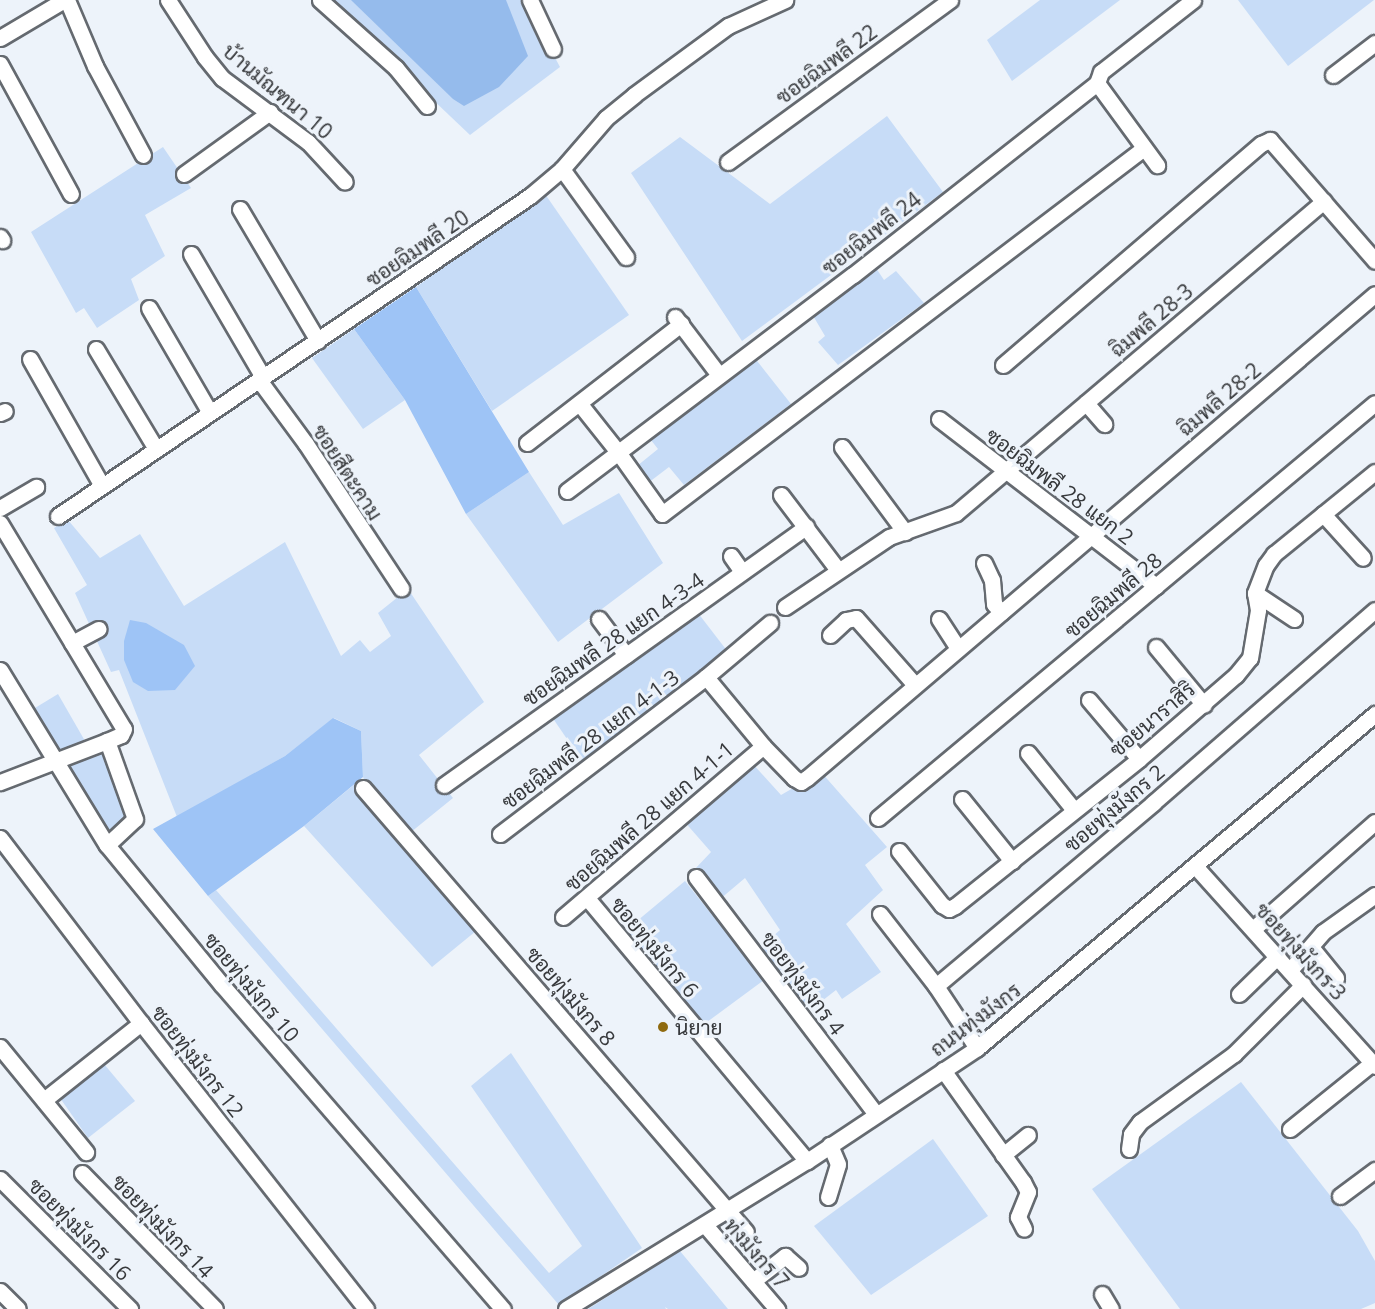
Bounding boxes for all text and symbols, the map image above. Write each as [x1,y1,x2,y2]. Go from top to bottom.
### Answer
street label: ซอยฉิมพลี 22 [770,19,882,109]
street label: บ้านมัณฑนา 10 [218,38,338,144]
street label: ซอยฉิมพลี 24 [816,186,926,280]
street label: ซอยฉิมพลี 20 [361,204,473,292]
street label: ฉิมพลี 28-3 [1104,278,1198,362]
street label: ฉิมพลี 28-2 [1172,357,1266,441]
street label: ซอยสีตะคาม [308,419,388,525]
street label: ซอยฉิมพลี 28 แยก 2 [981,422,1139,550]
street label: ซอยฉิมพลี 28 [1059,547,1167,643]
street label: ซอยฉิมพลี 28 แยก 4-3-4 [517,567,709,711]
street label: ซอยฉิมพลี 28 แยก 4-1-3 [496,664,684,814]
street label: ซอยนาราสิริ [1104,676,1200,762]
street label: ซอยฉิมพลี 28 แยก 4-1-1 [559,736,739,896]
street label: ซอยทุ่งมังกร 2 [1059,759,1169,857]
street label: ซอยทุ่งมังกร 6 [606,892,704,1002]
street label: ซอยทุ่งมังกร 3 [1251,897,1351,1005]
street label: ซอยทุ่งมังกร 4 [756,926,850,1040]
street label: ซอยทุ่งมังกร 10 [199,927,305,1047]
street label: ซอยทุ่งมังกร 8 [521,941,621,1051]
street label: ถนนทุ่งมังกร [925,977,1025,1061]
street label: ซอยทุ่งมังกร 12 [147,1000,249,1122]
place label: นิยาย [675,1014,723,1040]
marker: นิยาย [656,1020,670,1034]
street label: ซอยทุ่งมังกร 14 [107,1169,219,1283]
street label: ซอยทุ่งมังกร 16 [23,1172,137,1286]
street label: ทุ่งมังกร 7 [719,1212,795,1294]

